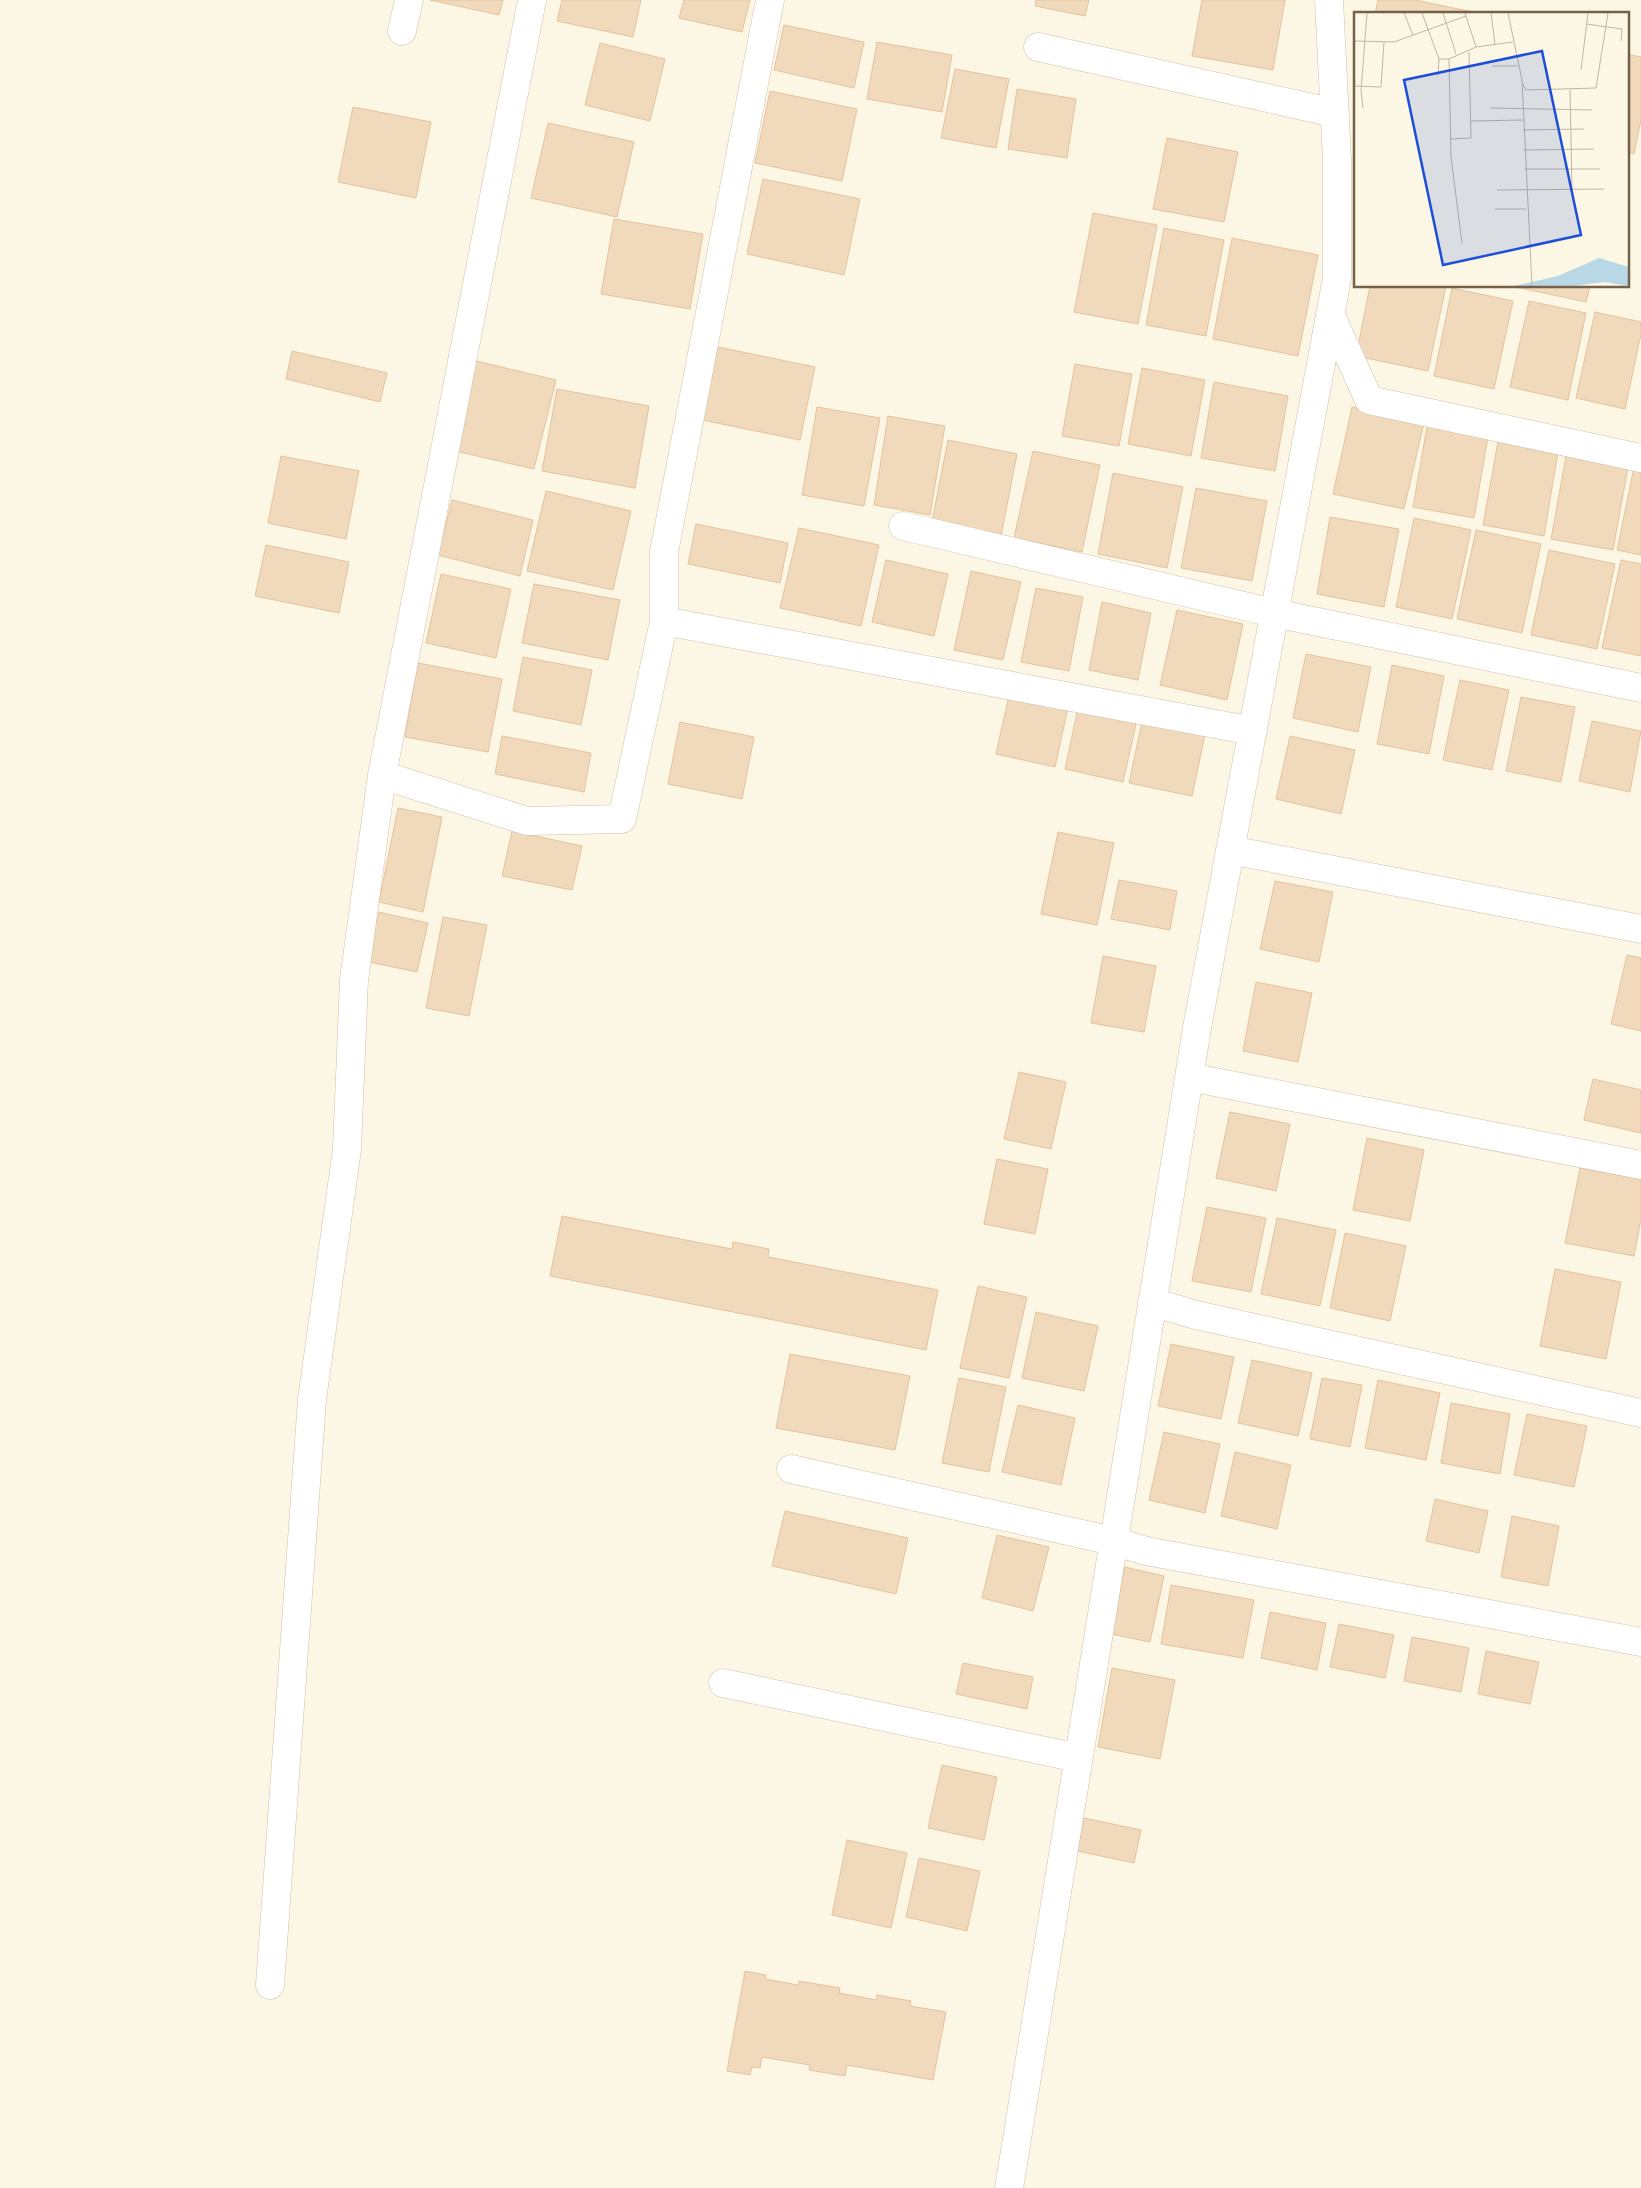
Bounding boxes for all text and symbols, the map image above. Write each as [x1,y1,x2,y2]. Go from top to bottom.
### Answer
inset map [1354,12,1628,288]

